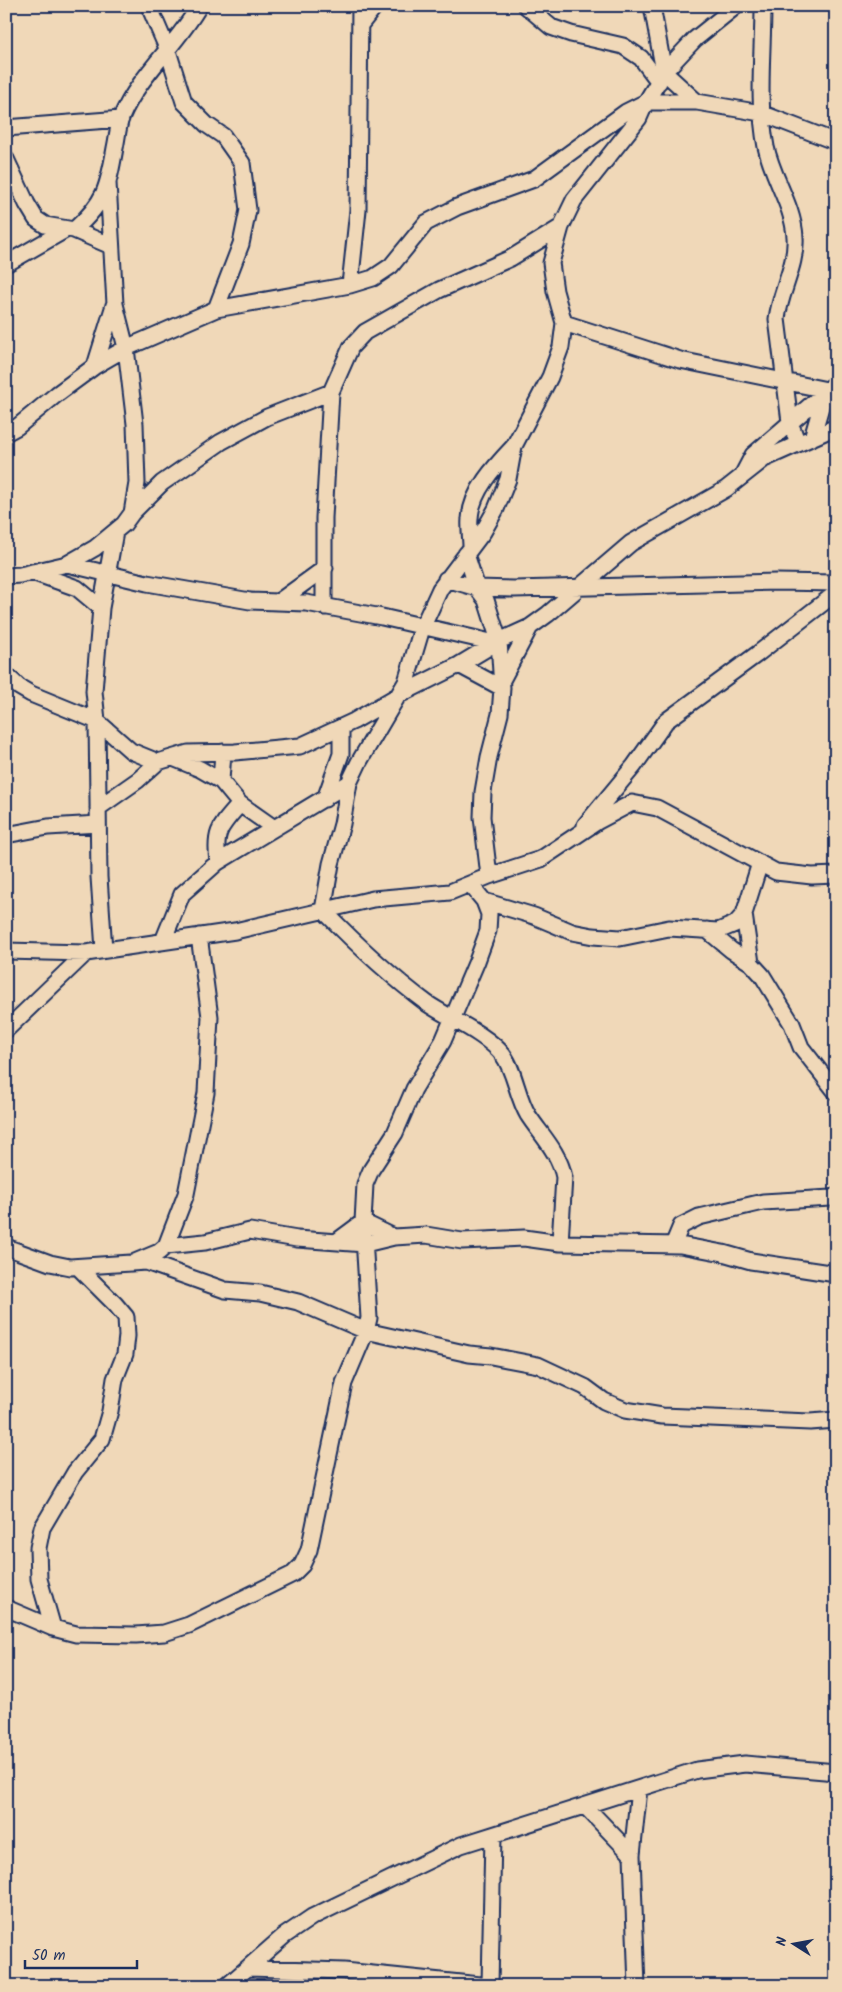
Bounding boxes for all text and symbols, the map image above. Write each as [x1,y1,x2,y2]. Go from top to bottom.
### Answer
north arrow [770,1920,820,1970]
text: N [771,1935,794,1948]
scale bar [25,1937,138,1969]
text: 50 m [32,1944,66,1968]

